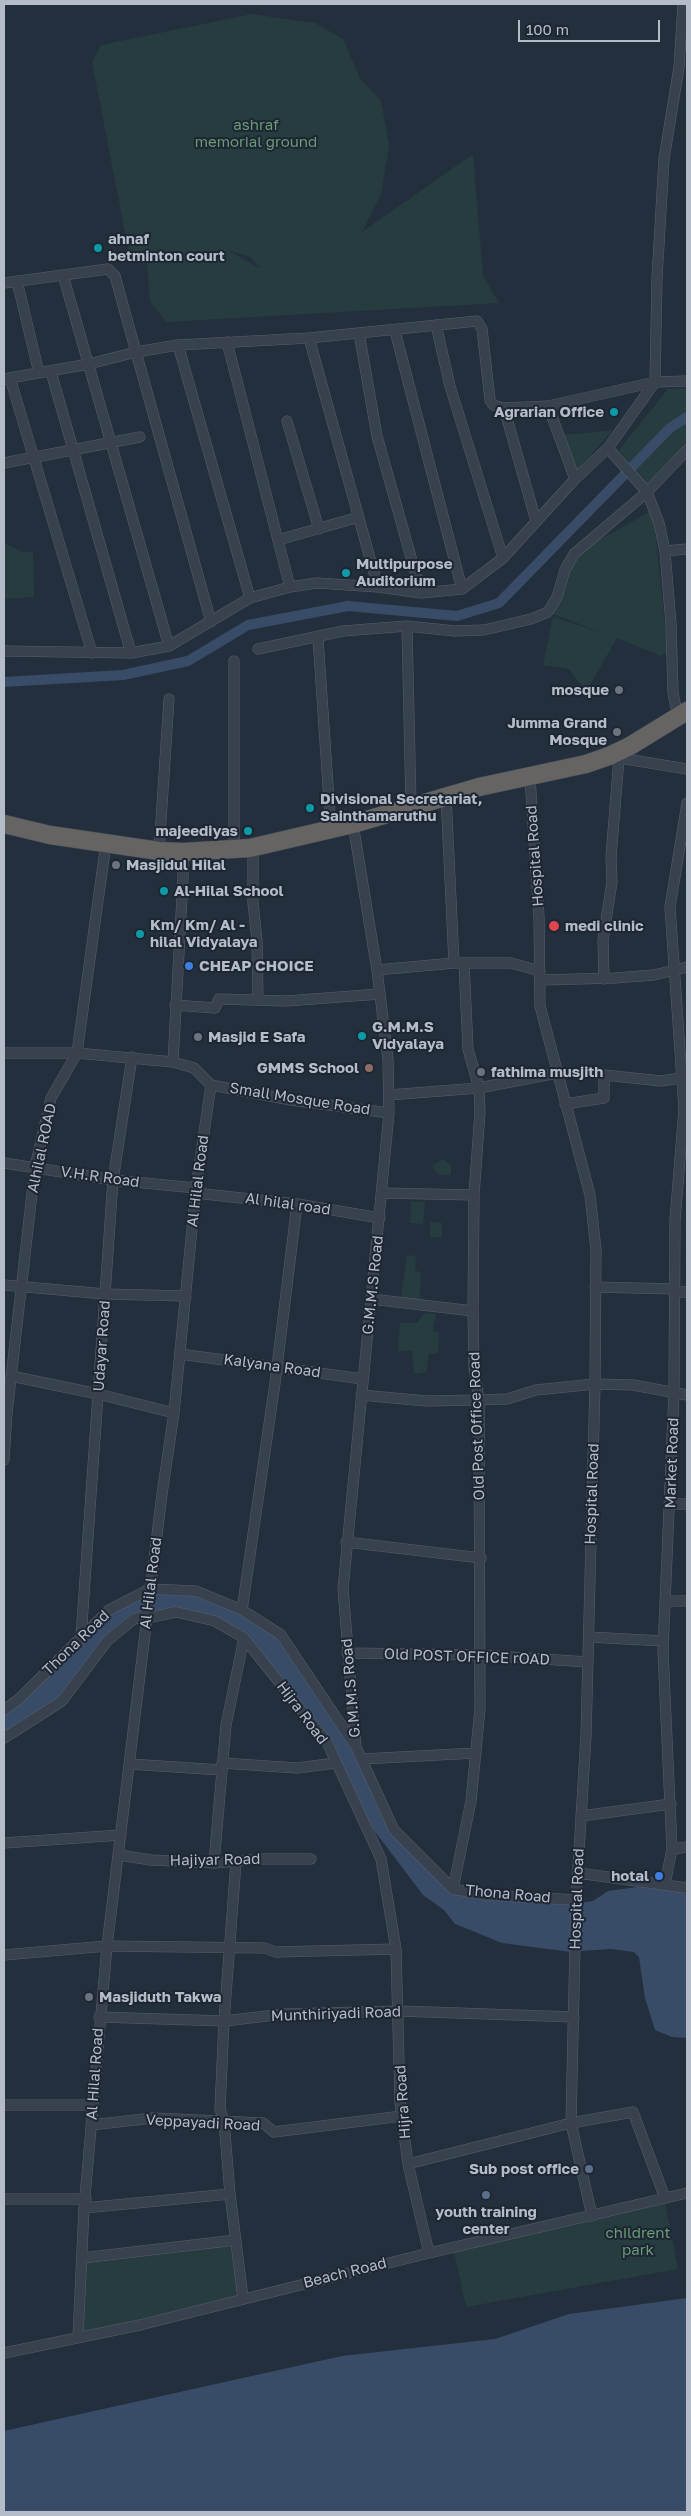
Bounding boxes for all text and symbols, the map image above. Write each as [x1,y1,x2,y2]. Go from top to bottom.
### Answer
scale bar [521,10,664,42]
text: 100 m [526,20,569,38]
park label: ashraf memorial ground [195,116,317,151]
place label: ahnaf betminton court [108,230,225,265]
marker: ahnaf betminton court [92,242,104,254]
place label: Agrarian Office [494,403,604,421]
marker: Agrarian Office [608,406,620,418]
place label: Multipurpose Auditorium [356,555,453,590]
marker: Multipurpose Auditorium [340,567,352,579]
place label: mosque [551,681,609,699]
marker: mosque [613,684,625,696]
place label: Jumma Grand Mosque [507,714,607,749]
marker: Jumma Grand Mosque [611,726,623,738]
place label: Divisional Secretariat, Sainthamaruthu [320,790,482,825]
marker: Divisional Secretariat, Sainthamaruthu [304,802,316,814]
street label: Hospital Road [522,805,548,907]
place label: majeediyas [155,822,238,840]
marker: majeediyas [242,825,254,837]
place label: Masjidul Hilal [126,856,226,874]
marker: Masjidul Hilal [110,859,122,871]
place label: Al-Hilal School [174,882,283,900]
marker: Al-Hilal School [158,885,170,897]
place label: Km/ Km/ Al - hilal Vidyalaya [150,916,258,951]
place label: medi clinic [565,917,644,935]
marker: medi clinic [547,919,561,933]
marker: Km/ Km/ Al - hilal Vidyalaya [134,928,146,940]
place label: CHEAP CHOICE [199,957,314,975]
marker: CHEAP CHOICE [183,960,195,972]
place label: G.M.M.S Vidyalaya [372,1018,444,1053]
place label: Masjid E Safa [208,1028,305,1046]
marker: G.M.M.S Vidyalaya [356,1030,368,1042]
marker: Masjid E Safa [192,1031,204,1043]
place label: GMMS School [257,1059,359,1077]
marker: GMMS School [363,1062,375,1074]
place label: fathima musjith [491,1063,603,1081]
marker: fathima musjith [475,1066,487,1078]
street label: Small Mosque Road [228,1079,372,1119]
street label: Alhilal ROAD [24,1102,60,1194]
street label: Al Hilal Road [183,1134,213,1228]
street label: V.H.R Road [59,1163,141,1191]
street label: Al hilal road [244,1189,332,1219]
street label: G.M.M.S Road [359,1235,387,1335]
street label: Udayar Road [90,1300,114,1392]
street label: Kalyana Road [222,1350,322,1382]
street label: Old Post Office Road [465,1351,489,1501]
street label: Market Road [661,1417,683,1509]
street label: Hospital Road [581,1443,603,1545]
street label: Al Hilal Road [136,1536,166,1630]
street label: Thona Road [39,1607,113,1679]
street label: G.M.M.S Road [338,1638,364,1738]
street label: Old POST OFFICE rOAD [384,1645,550,1669]
street label: Hijra Road [273,1678,331,1748]
street label: Hospital Road [566,1848,588,1950]
street label: Hajiyar Road [170,1850,260,1870]
place label: hotal [611,1867,649,1885]
marker: hotal [653,1870,665,1882]
street label: Thona Road [465,1881,551,1907]
place label: Masjiduth Takwa [99,1988,222,2006]
marker: Masjiduth Takwa [83,1991,95,2003]
street label: Munthiriyadi Road [271,2003,401,2025]
street label: Al Hilal Road [83,2027,107,2121]
street label: Hijra Road [391,2064,415,2140]
street label: Veppayadi Road [145,2111,261,2135]
place label: Sub post office [469,2160,579,2178]
marker: Sub post office [583,2163,595,2175]
marker: youth training center [480,2189,492,2201]
place label: youth training center [435,2203,537,2238]
park label: childrent park [606,2224,670,2259]
street label: Beach Road [302,2254,388,2292]

